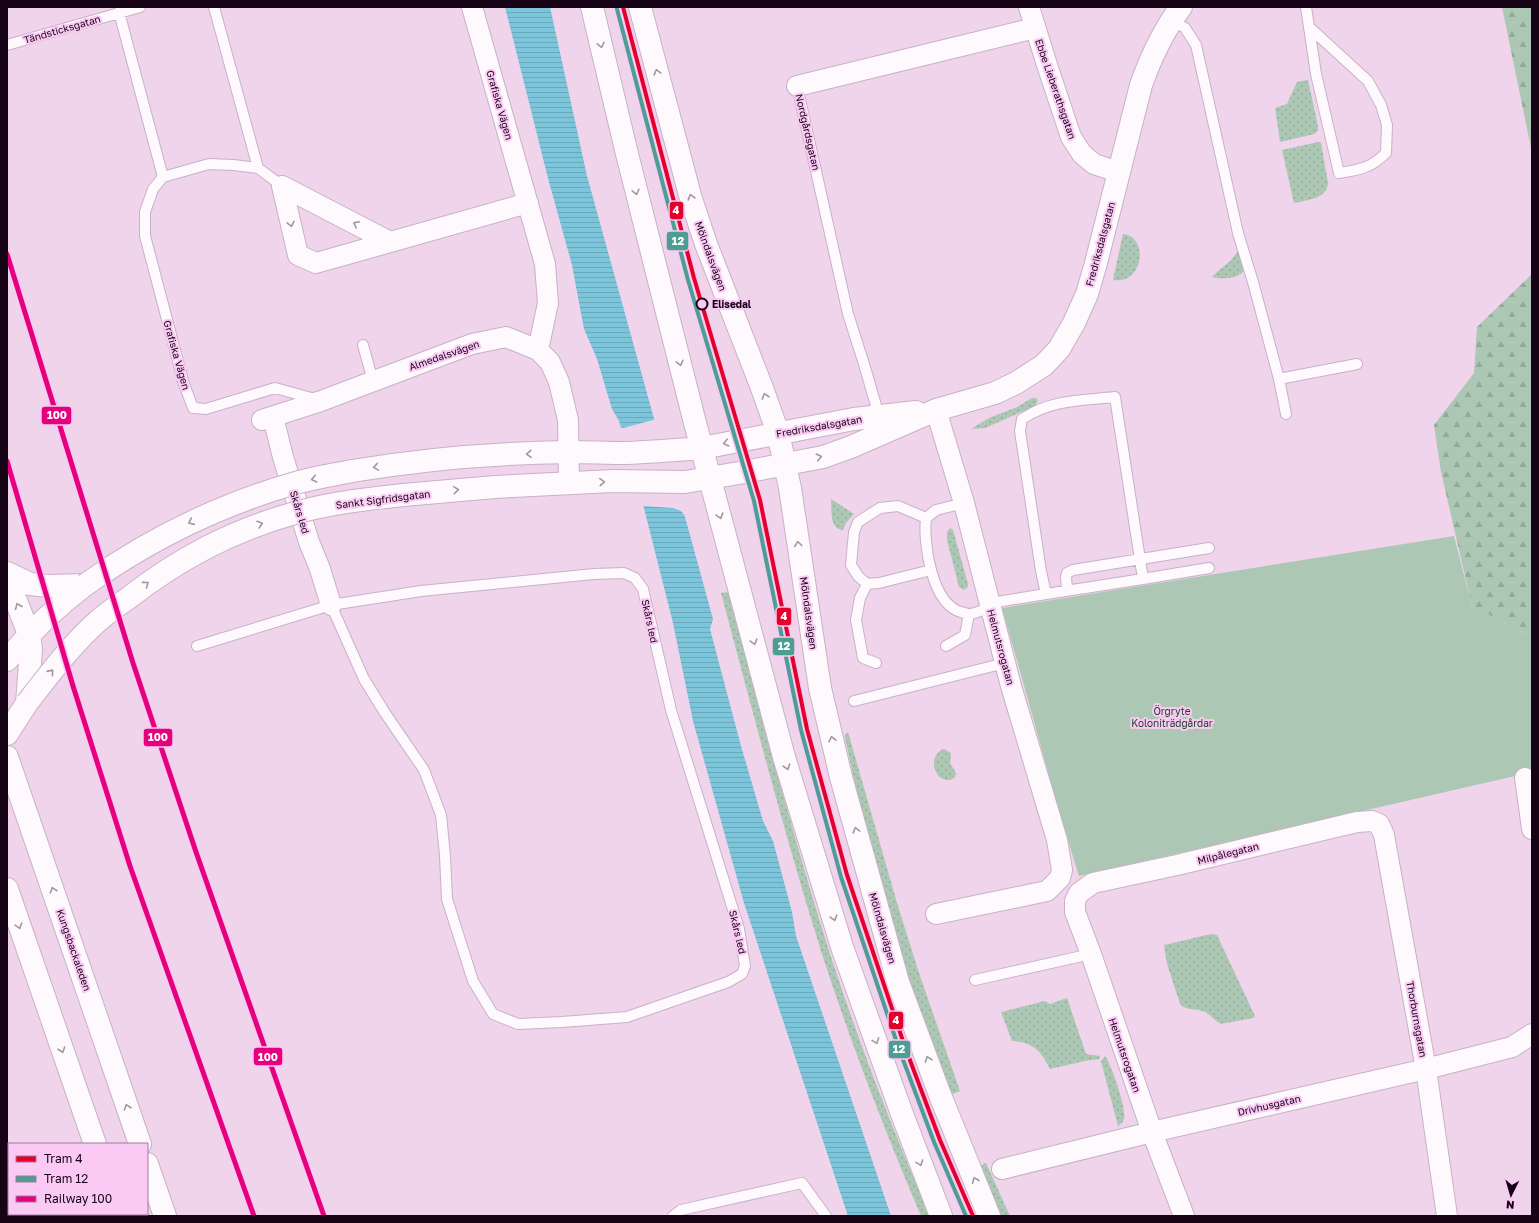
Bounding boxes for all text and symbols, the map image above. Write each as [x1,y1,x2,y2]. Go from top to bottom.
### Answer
street label: Tändsticksgatan [22,12,102,46]
street label: Ebbe Lieberathsgatan [1033,37,1079,141]
one-way arrow [596,41,605,48]
one-way arrow [653,68,662,75]
street label: Grafiska Vägen [484,69,516,141]
street label: Nordgårdsgatan [793,93,823,171]
one-way arrow [632,188,640,195]
one-way arrow [687,194,696,201]
street label: Fredriksdalsgatan [1083,200,1117,288]
line badge: 4 [669,201,684,220]
text: 4 [673,203,680,216]
street label: Mölndalsvägen [693,219,729,293]
one-way arrow [286,220,295,227]
one-way arrow [353,221,360,229]
line badge: 12 [666,231,689,251]
text: 12 [672,234,684,247]
marker: Elisedal [695,297,709,311]
place label: Elisedal [712,298,752,310]
street label: Grafiska Vägen [161,319,193,391]
street label: Almedalsvägen [407,337,481,373]
one-way arrow [675,359,684,366]
one-way arrow [761,393,770,400]
line badge: 100 [41,406,72,425]
text: 100 [47,408,67,421]
street label: Fredriksdalsgatan [775,413,863,439]
one-way arrow [723,438,729,446]
one-way arrow [526,450,532,458]
one-way arrow [815,454,822,462]
one-way arrow [373,462,379,471]
one-way arrow [311,474,317,482]
one-way arrow [599,477,605,486]
one-way arrow [452,486,459,495]
street label: Sankt Sigfridsgatan [335,487,431,511]
street label: Skårs led [288,489,312,535]
one-way arrow [715,512,724,519]
one-way arrow [188,517,195,525]
one-way arrow [257,520,264,529]
one-way arrow [794,541,803,547]
street label: Mölndalsvägen [798,576,820,650]
one-way arrow [141,582,148,589]
street label: Skårs led [640,598,660,644]
one-way arrow [15,602,23,610]
line badge: 4 [776,607,792,626]
street label: Helmutsrogatan [985,608,1017,686]
text: 4 [781,609,788,622]
line badge: 12 [772,637,795,656]
one-way arrow [749,638,757,645]
text: 12 [778,639,790,652]
one-way arrow [46,670,53,677]
park label: Örgryte Koloniträdgårdar [1131,704,1213,729]
line badge: 100 [143,728,173,747]
text: 100 [148,730,168,743]
one-way arrow [828,736,836,742]
one-way arrow [782,764,791,771]
one-way arrow [852,827,861,834]
street label: Milpålegatan [1196,840,1260,866]
one-way arrow [49,886,57,893]
street label: Mölndalsvägen [867,891,899,965]
street label: Kungsbackaleden [54,907,94,993]
street label: Skårs led [727,909,749,955]
one-way arrow [829,914,837,921]
one-way arrow [14,922,23,929]
street label: Thorburnsgatan [1404,980,1430,1058]
line badge: 4 [888,1011,904,1030]
text: 4 [893,1013,900,1026]
street label: Helmutsrogatan [1107,1016,1143,1094]
one-way arrow [871,1037,880,1044]
line badge: 12 [888,1040,911,1059]
text: 12 [893,1042,905,1055]
one-way arrow [58,1046,66,1053]
line badge: 100 [253,1047,283,1066]
text: 100 [258,1050,278,1063]
one-way arrow [924,1055,932,1062]
street label: Drivhusgatan [1236,1092,1302,1118]
one-way arrow [124,1104,132,1111]
legend [8,1143,148,1215]
text: Tram 4 [44,1151,83,1166]
one-way arrow [916,1160,924,1167]
text: Tram 12 [44,1171,88,1186]
north arrow [1491,1175,1531,1215]
one-way arrow [971,1177,979,1184]
text: Railway 100 [44,1191,112,1206]
text: N [1505,1199,1515,1212]

